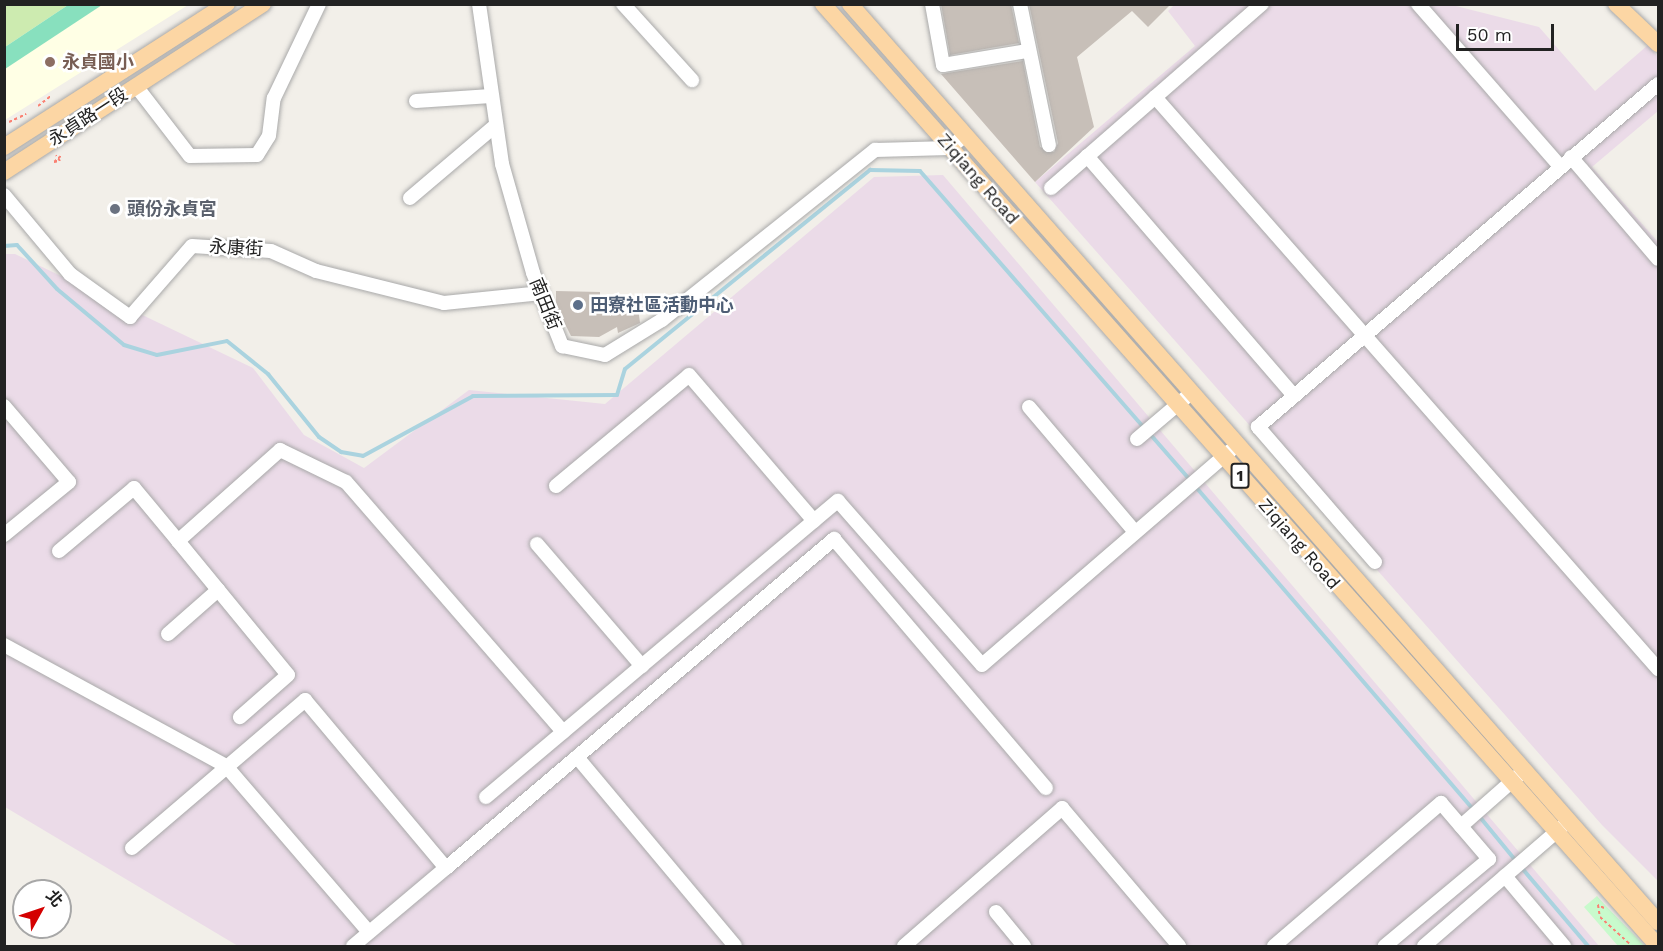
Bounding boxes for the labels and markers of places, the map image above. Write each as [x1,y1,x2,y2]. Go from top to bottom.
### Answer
place label: 永貞國小 [62,51,134,73]
marker: 永貞國小 [43,55,57,69]
place label: 頭份永貞宮 [127,198,217,220]
marker: 頭份永貞宮 [108,202,122,216]
place label: 田寮社區活動中心 [590,294,734,316]
marker: 田寮社區活動中心 [571,298,585,312]

